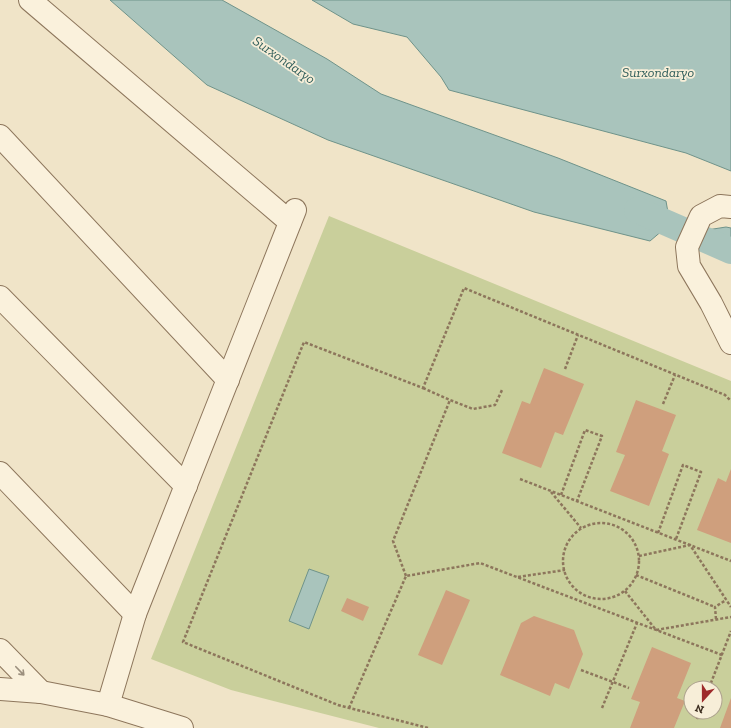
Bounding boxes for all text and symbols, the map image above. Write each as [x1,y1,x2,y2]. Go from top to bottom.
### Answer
water label: Surxondaryo [250,32,319,88]
water label: Surxondaryo [622,64,694,81]
one-way arrow [15,666,25,676]
north arrow [683,680,723,720]
text: N [693,701,706,716]

